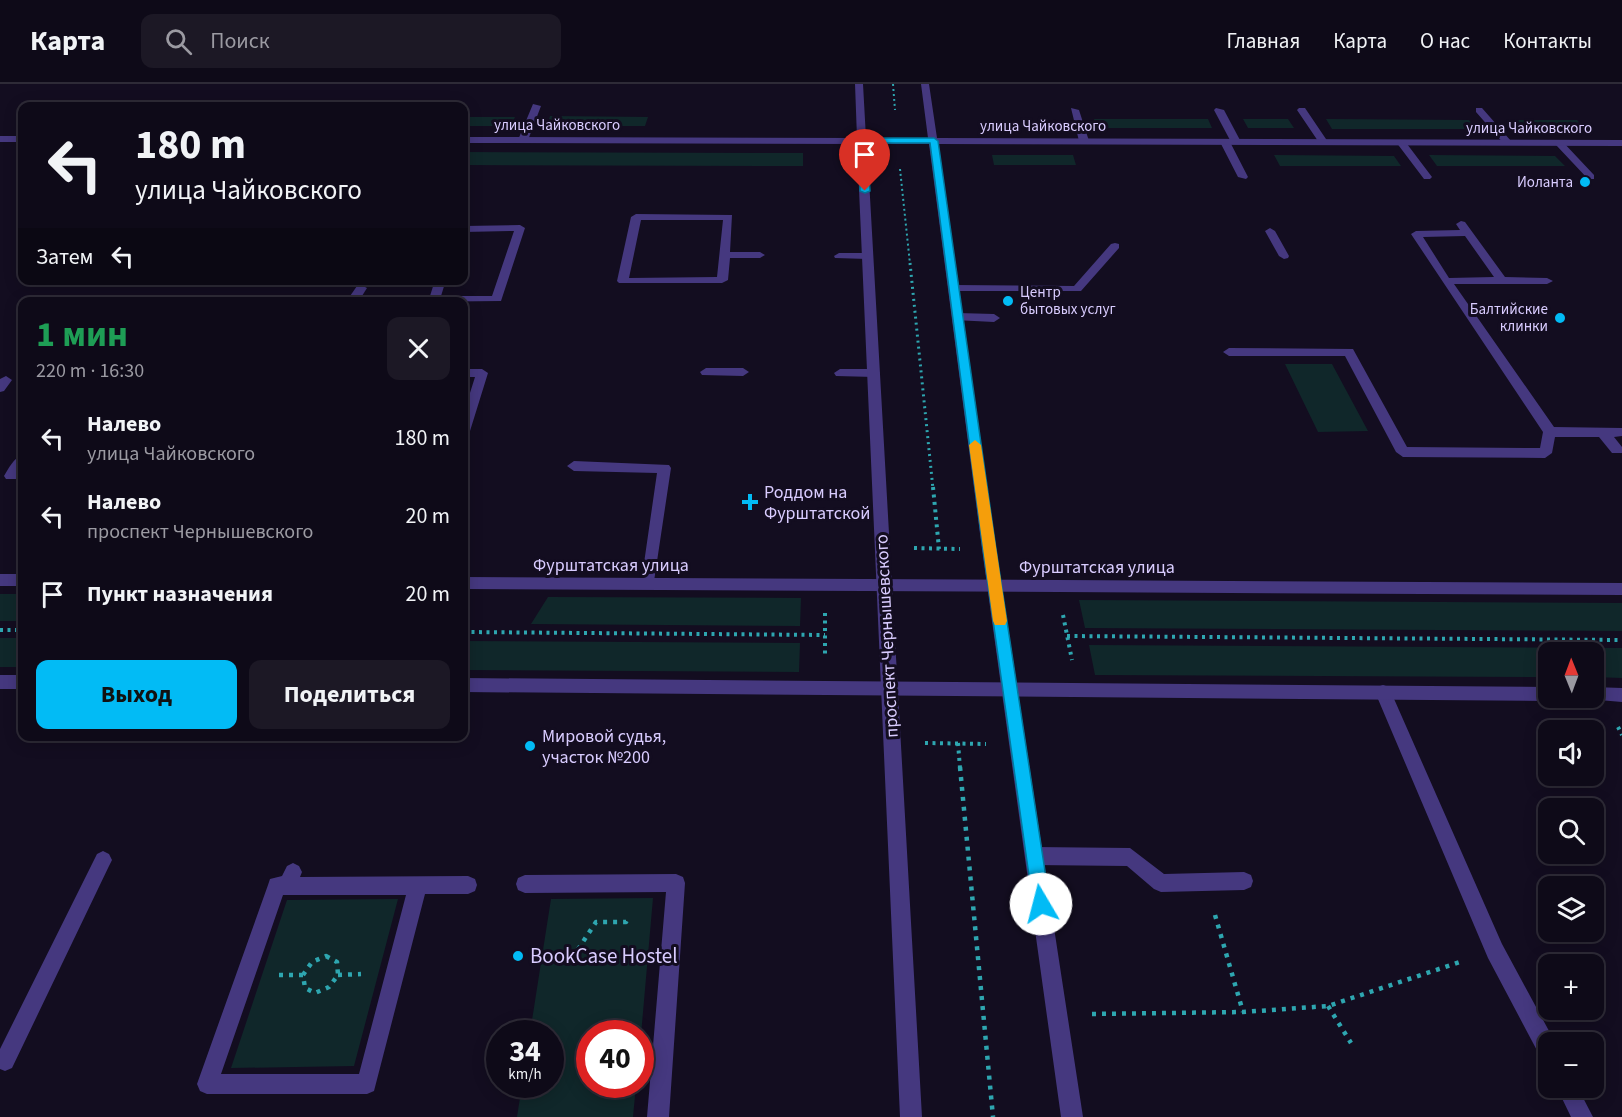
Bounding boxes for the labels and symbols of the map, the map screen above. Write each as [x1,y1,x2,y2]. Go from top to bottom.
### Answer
street label: улица Чайковского [494,115,620,136]
street label: улица Чайковского [980,116,1106,137]
street label: улица Чайковского [1466,118,1592,139]
pin [839,129,890,191]
place label: Иоланта [1517,172,1573,193]
marker: Иоланта [1578,175,1592,189]
place label: Центр бытовых услуг [1020,282,1116,320]
marker: Центр бытовых услуг [1001,294,1015,308]
place label: Балтийские клинки [1470,299,1548,337]
marker: Балтийские клинки [1553,311,1567,325]
place label: Роддом на Фурштатской [764,480,871,526]
marker: Роддом на Фурштатской [741,493,759,511]
street label: проспект Чернышевского [869,534,905,738]
street label: Фурштатская улица [533,553,689,578]
street label: Фурштатская улица [1019,555,1175,580]
north arrow [1538,642,1604,708]
place label: Мировой судья, участок №200 [542,724,666,770]
marker: Мировой судья, участок №200 [523,739,537,753]
position arrow [1009,872,1073,936]
place label: BookCase Hostel [530,941,678,971]
marker: BookCase Hostel [511,949,525,963]
speed limit sign: 40 [576,1020,654,1098]

